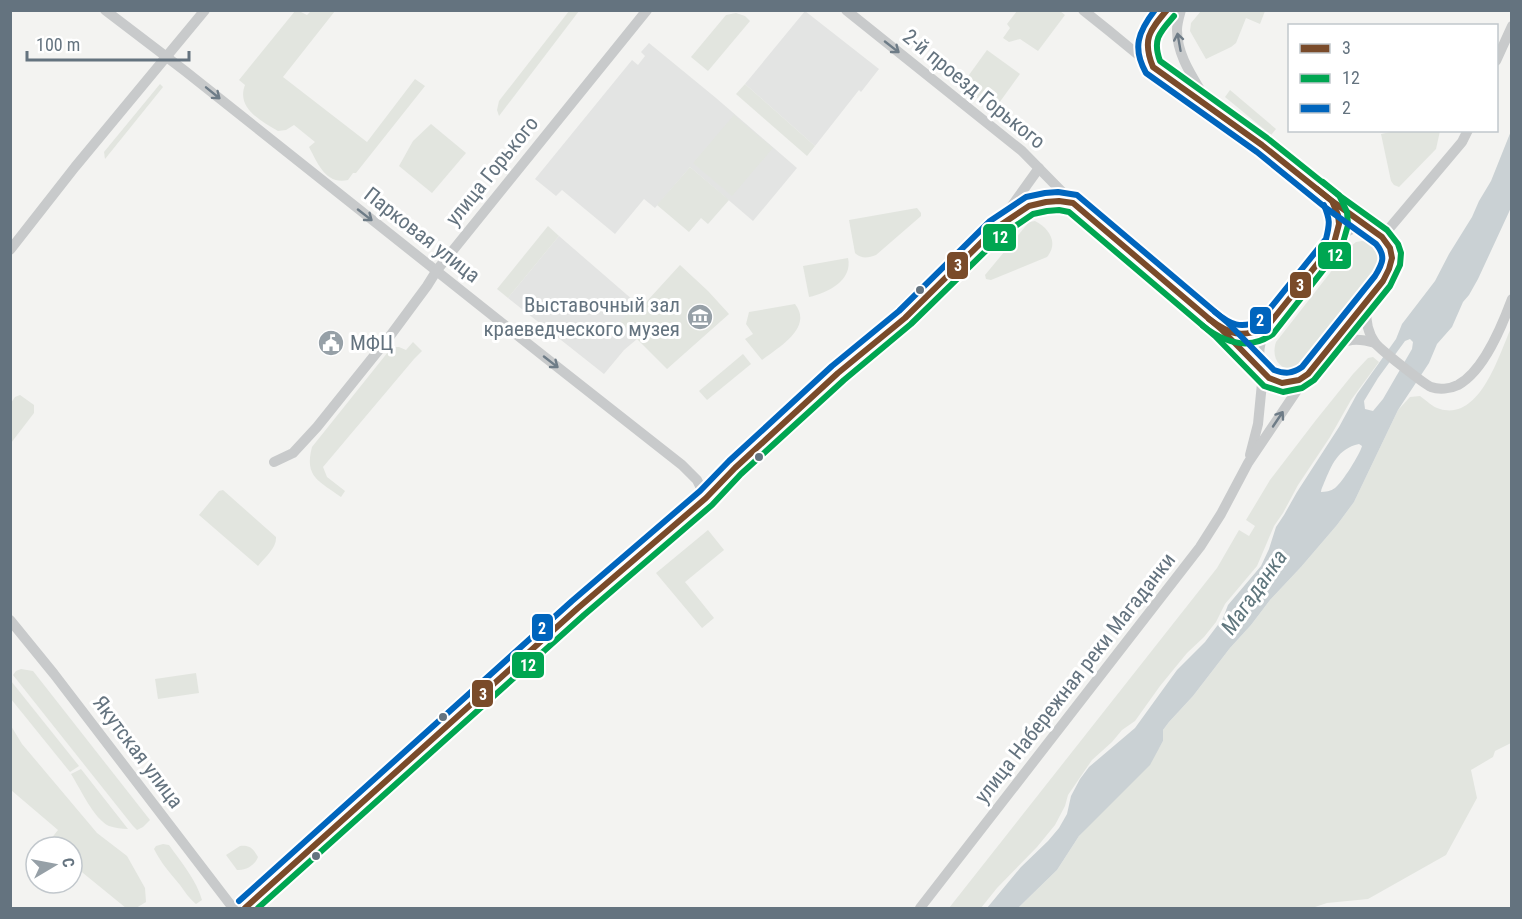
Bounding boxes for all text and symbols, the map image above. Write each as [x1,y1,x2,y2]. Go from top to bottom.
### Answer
scale bar [27,24,189,62]
street label: 2-й проезд Горького [898,24,1050,154]
legend [1288,24,1498,132]
one-way arrow [1173,33,1184,52]
text: 100 m [36,34,80,55]
text: 3 [1342,37,1351,58]
one-way arrow [883,40,899,53]
text: 12 [1342,67,1360,88]
one-way arrow [204,87,220,100]
text: 2 [1342,97,1351,118]
street label: улица Горького [441,112,543,230]
street label: Парковая улица [359,182,485,288]
one-way arrow [357,208,373,221]
line badge: 12 [982,223,1017,252]
text: 12 [992,228,1008,247]
line badge: 12 [1317,241,1352,270]
text: 12 [1327,246,1343,265]
line badge: 3 [946,251,969,280]
text: 3 [954,256,962,275]
line badge: 3 [1289,271,1312,299]
text: 3 [1296,276,1304,295]
unlabelled marker [914,284,926,296]
place label: Выставочный зал краеведческого музея [484,293,680,341]
museum icon: Выставочный зал краеведческого музея [685,302,715,332]
line badge: 2 [1249,306,1272,335]
text: 2 [1256,311,1264,330]
public building icon: МФЦ [316,328,346,358]
place label: МФЦ [350,331,394,355]
one-way arrow [543,356,559,369]
one-way arrow [1272,411,1284,427]
unlabelled marker [753,451,765,463]
water label: Магаданка [1216,545,1292,639]
street label: улица Набережная реки Магаданки [970,548,1180,808]
line badge: 2 [531,613,554,642]
text: 2 [538,619,546,638]
line badge: 12 [511,651,545,679]
text: 12 [520,656,536,675]
line badge: 3 [471,679,494,708]
text: 3 [479,685,487,704]
street label: Якутская улица [88,691,188,813]
unlabelled marker [437,711,449,723]
north arrow [24,835,84,895]
unlabelled marker [310,850,322,862]
text: С [58,856,78,869]

